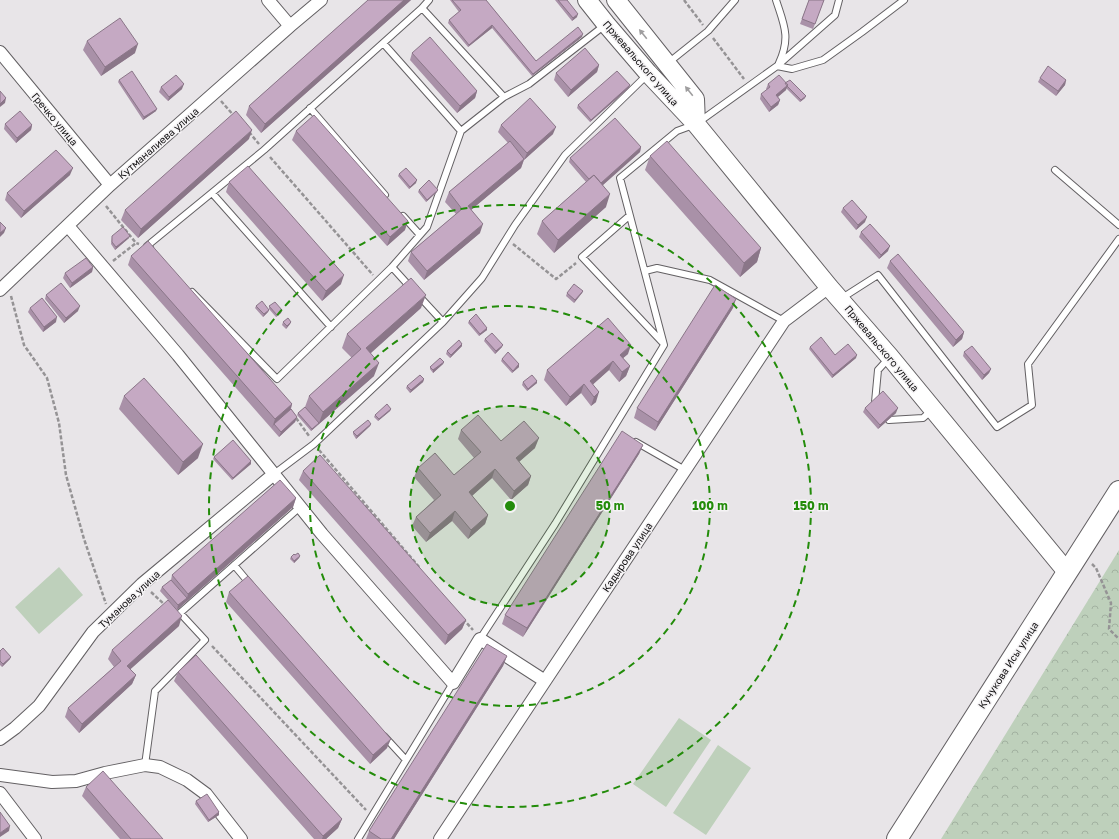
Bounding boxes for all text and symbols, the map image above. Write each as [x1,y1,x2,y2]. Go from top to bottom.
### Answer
street label: Пржевальского улица [601,18,681,108]
one-way arrow [638,28,647,39]
one-way arrow [685,86,693,97]
street label: Гречко улица [29,90,81,148]
street label: Кутманалиева улица [115,105,201,181]
street label: Пржевальского улица [842,302,922,394]
text: 50 m [596,498,624,513]
text: 100 m [692,498,728,513]
text: 150 m [794,498,828,513]
centre of rings [503,499,517,513]
street label: Кадырова улица [599,520,655,594]
street label: Туманова улица [96,568,162,630]
street label: Кучукова Исы улица [975,619,1041,711]

